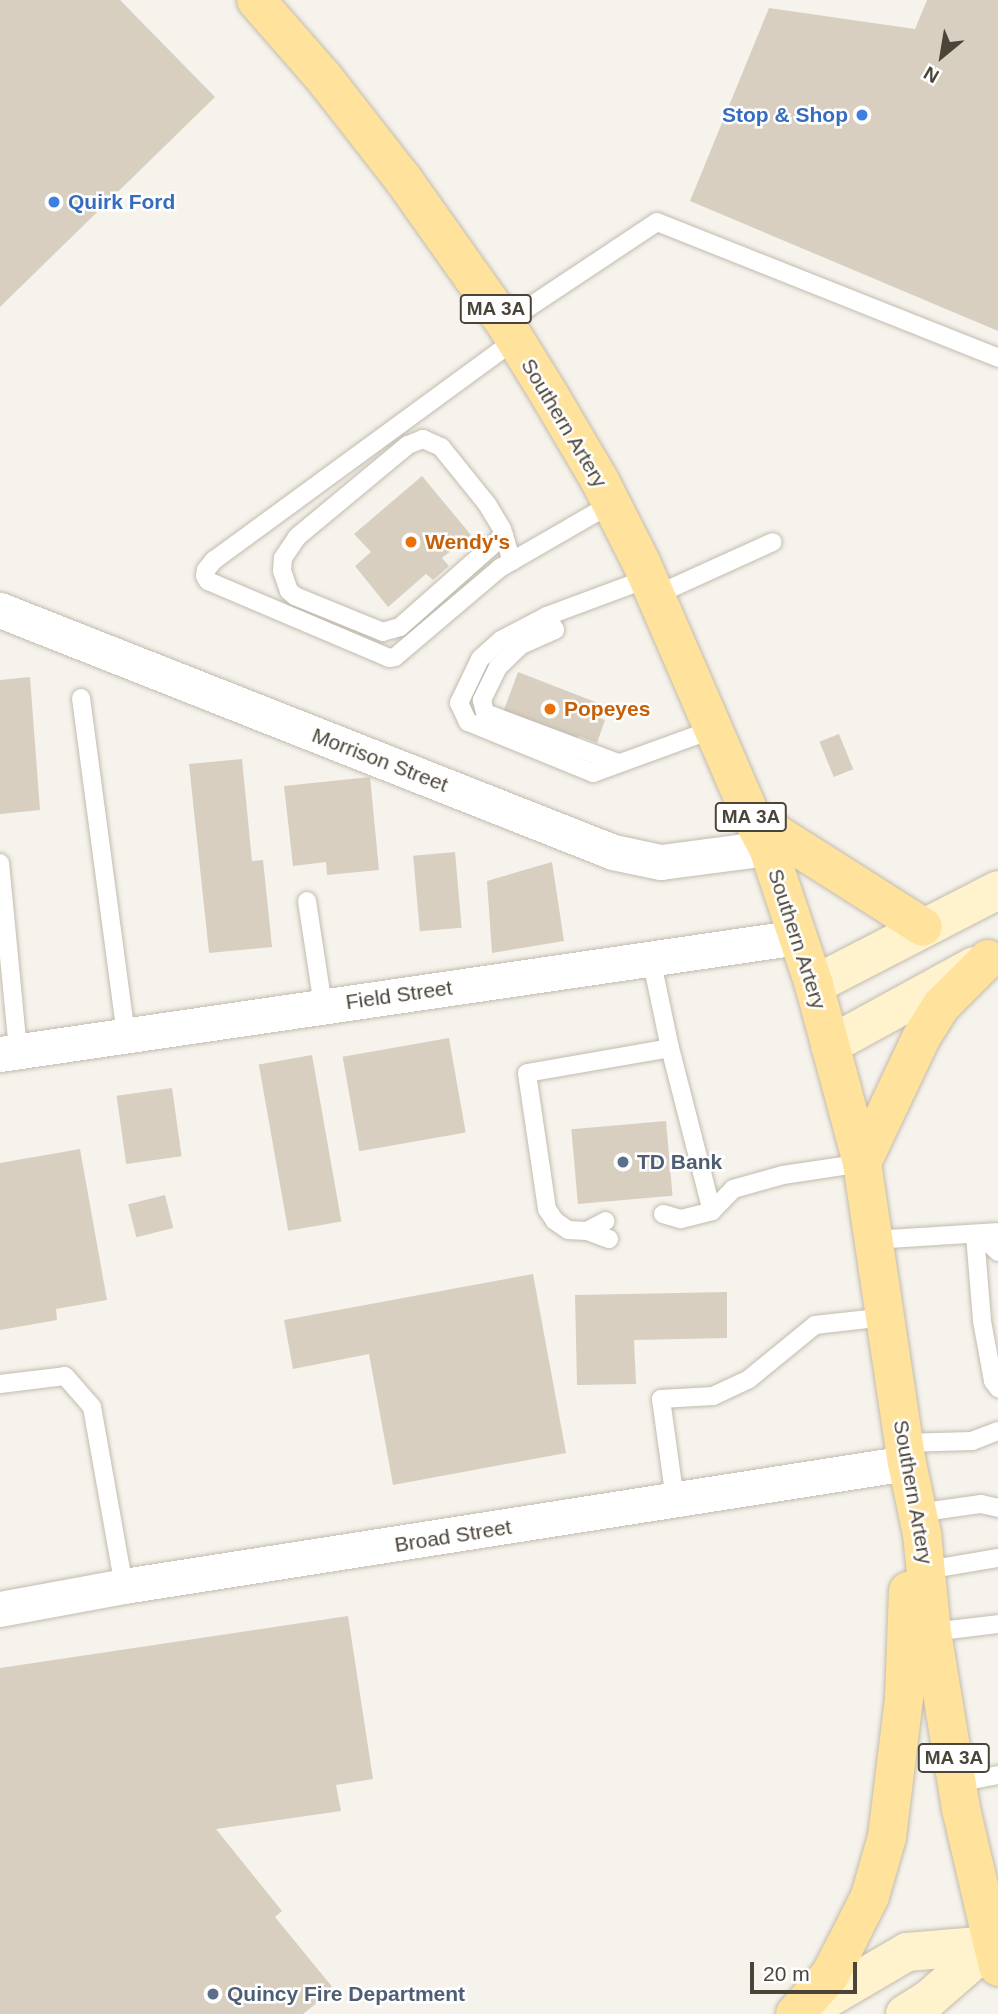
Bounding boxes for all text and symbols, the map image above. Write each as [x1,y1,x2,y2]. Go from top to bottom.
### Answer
north arrow [907,21,977,91]
text: N [920,62,942,87]
place label: Stop & Shop [722,102,848,128]
marker: Stop & Shop [854,107,870,123]
place label: Quirk Ford [68,189,175,215]
marker: Quirk Ford [46,194,62,210]
road number: MA 3A [459,294,533,324]
street label: Southern Artery [515,353,613,493]
place label: Wendy's [425,529,510,555]
marker: Wendy's [403,534,419,550]
place label: Popeyes [564,696,650,722]
marker: Popeyes [542,701,558,717]
street label: Morrison Street [308,723,452,797]
road number: MA 3A [714,802,788,832]
street label: Southern Artery [762,865,832,1013]
street label: Field Street [344,975,454,1015]
place label: TD Bank [637,1149,722,1175]
marker: TD Bank [615,1154,631,1170]
street label: Southern Artery [888,1417,938,1567]
street label: Broad Street [393,1514,513,1558]
road number: MA 3A [917,1742,991,1774]
scale bar [753,1948,860,1992]
text: 20 m [763,1962,810,1985]
place label: Quincy Fire Department [227,1981,465,2007]
marker: Quincy Fire Department [205,1986,221,2002]

